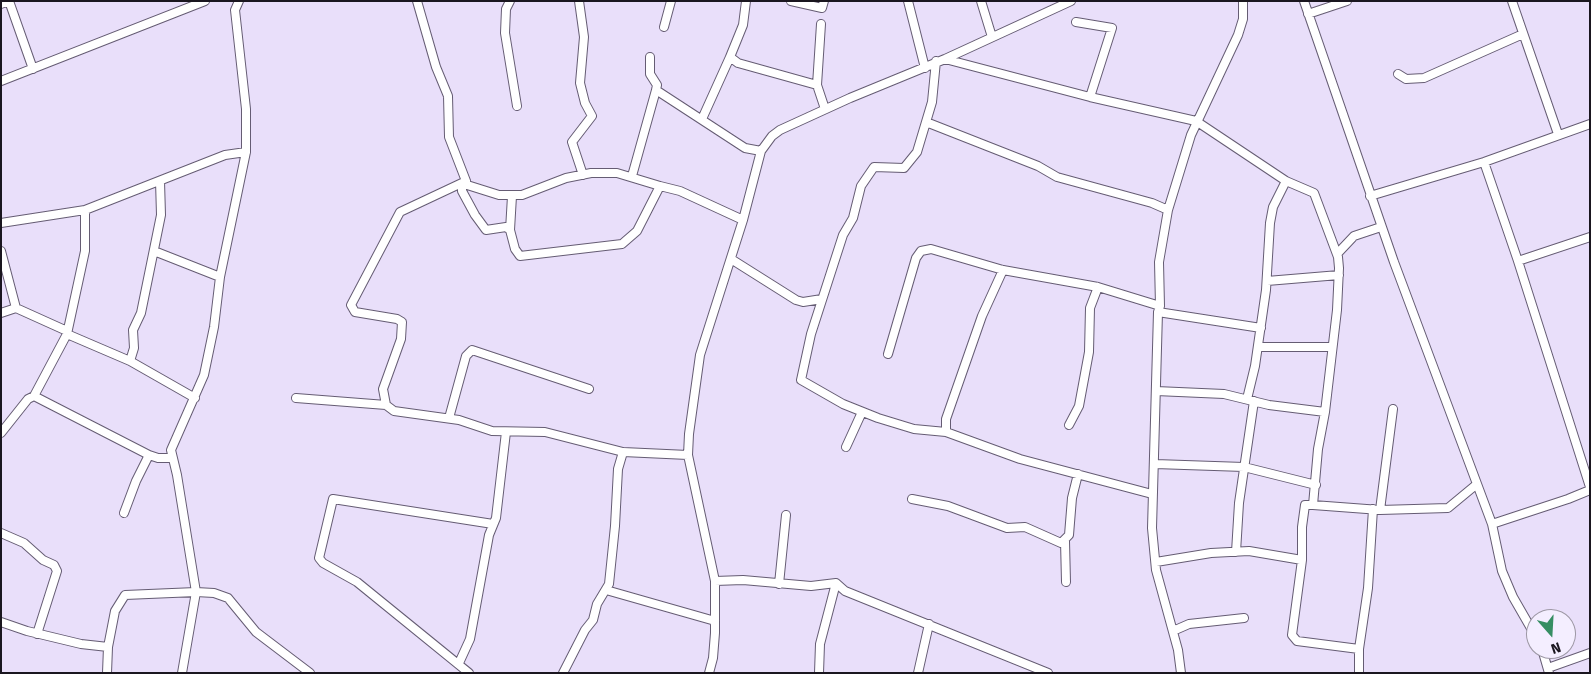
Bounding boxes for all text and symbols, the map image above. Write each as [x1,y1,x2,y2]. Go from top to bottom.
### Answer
north arrow [1526,609,1576,659]
text: N [1549,638,1563,657]

